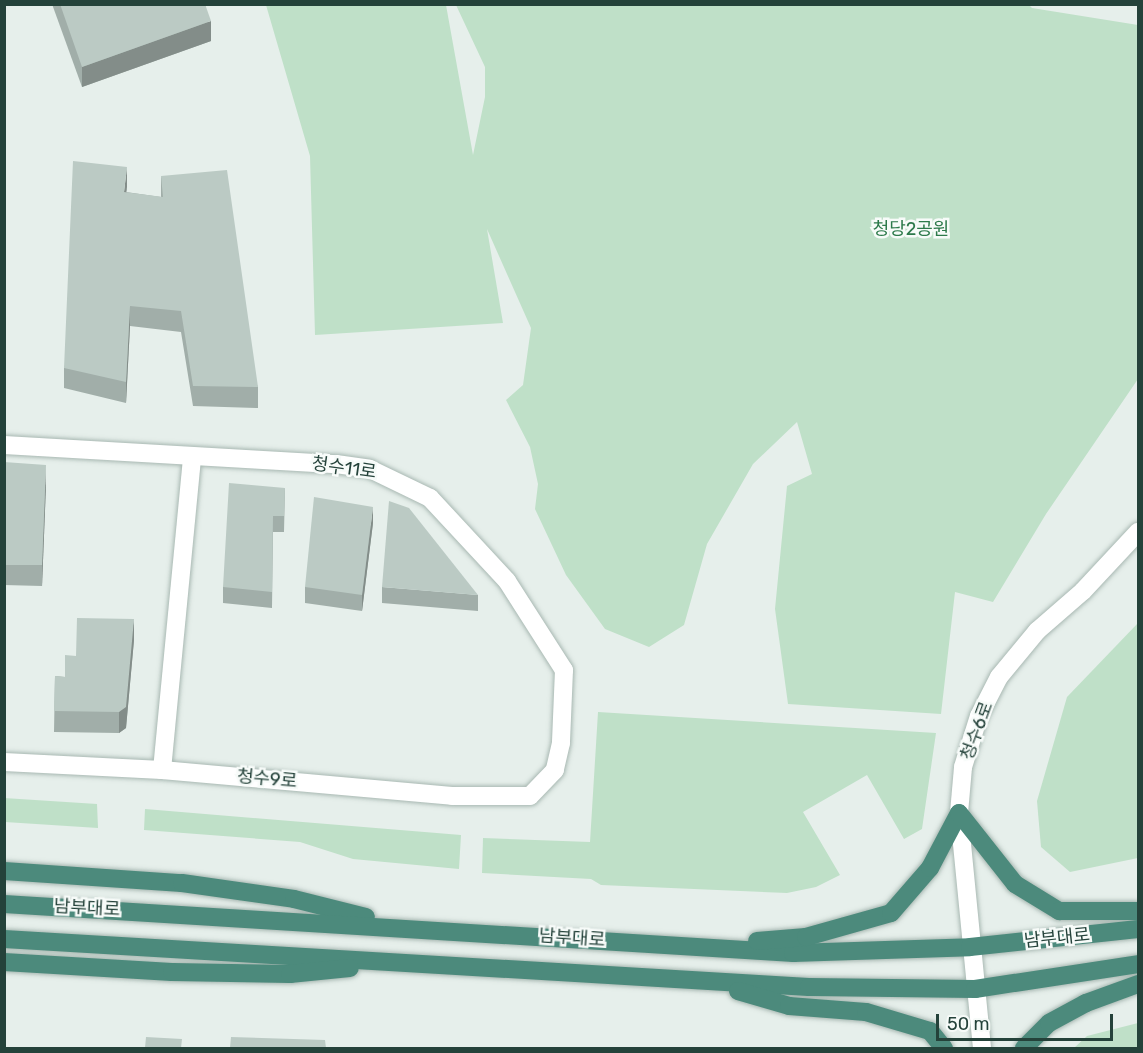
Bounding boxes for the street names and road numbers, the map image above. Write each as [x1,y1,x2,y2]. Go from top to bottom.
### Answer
street label: 청수11로 [310,453,378,483]
street label: 청수6로 [956,699,998,763]
street label: 청수9로 [236,766,298,792]
street label: 남부대로 [53,895,121,921]
street label: 남부대로 [1023,924,1091,952]
street label: 남부대로 [538,925,606,951]

